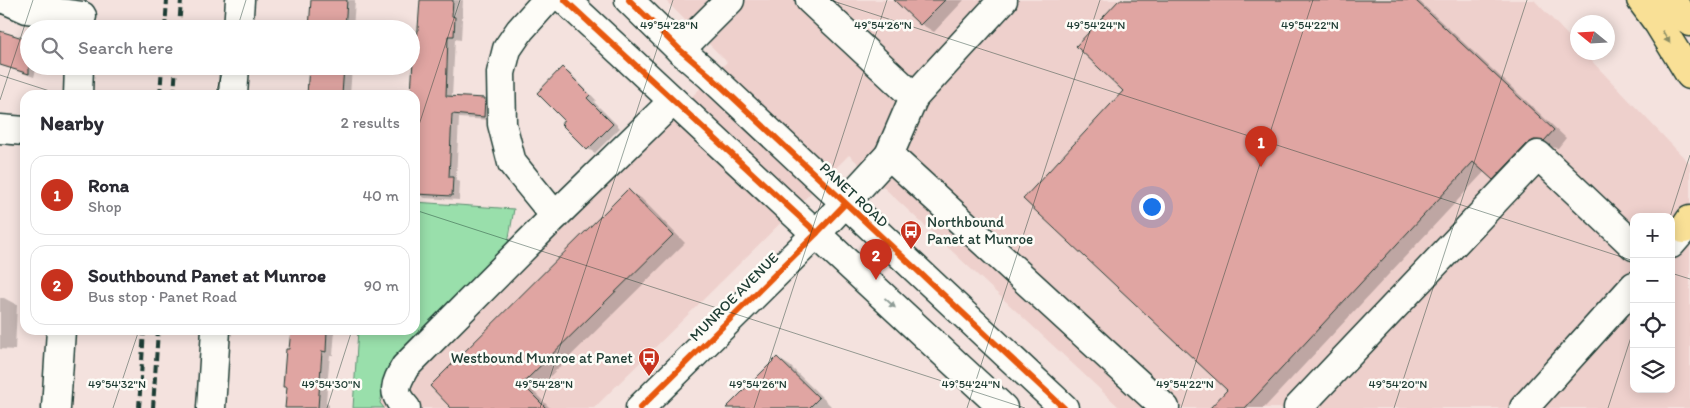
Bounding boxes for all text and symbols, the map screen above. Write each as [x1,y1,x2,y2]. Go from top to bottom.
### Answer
north arrow [1570,15,1615,60]
text: 49°54'28"N [640,18,698,32]
text: 49°54'26"N [854,18,912,32]
text: 49°54'24"N [1067,18,1125,32]
text: 49°54'22"N [1281,18,1339,32]
search box [20,20,420,75]
one-way arrow [1662,30,1671,43]
icon: search [38,34,66,62]
text: Search here [78,36,173,59]
text: Nearby [40,110,104,135]
text: 2 results [340,113,400,132]
pin: 1 [1245,126,1277,167]
street label: PANET ROAD [816,159,892,231]
text: Rona [88,174,129,197]
text: 1 [53,186,61,205]
text: 40 m [362,186,399,205]
your location [1139,194,1165,220]
text: Shop [88,197,122,216]
place label: Northbound Panet at Munroe [927,213,1033,248]
map controls [1630,213,1675,393]
button: + [1630,213,1675,258]
bus stop icon: Northbound Panet at Munroe [899,219,923,250]
pin: 2 [860,239,892,280]
street label: MUNROE AVENUE [686,249,782,345]
button: − [1630,258,1675,303]
text: Southbound Panet at Munroe [88,264,326,287]
text: 2 [53,276,61,295]
text: 90 m [364,276,399,295]
text: Bus stop · Panet Road [88,287,237,306]
one-way arrow [884,297,896,309]
button: locate [1630,303,1675,348]
bus stop icon: Westbound Munroe at Panet [637,346,661,377]
button: layers [1630,348,1675,393]
place label: Westbound Munroe at Panet [451,349,633,367]
text: 49°54'32"N [88,377,146,391]
text: 49°54'30"N [301,377,361,391]
text: 49°54'28"N [515,377,573,391]
text: 49°54'26"N [729,377,787,391]
text: 49°54'24"N [942,377,1000,391]
text: 49°54'22"N [1156,377,1214,391]
text: 49°54'20"N [1369,377,1427,391]

